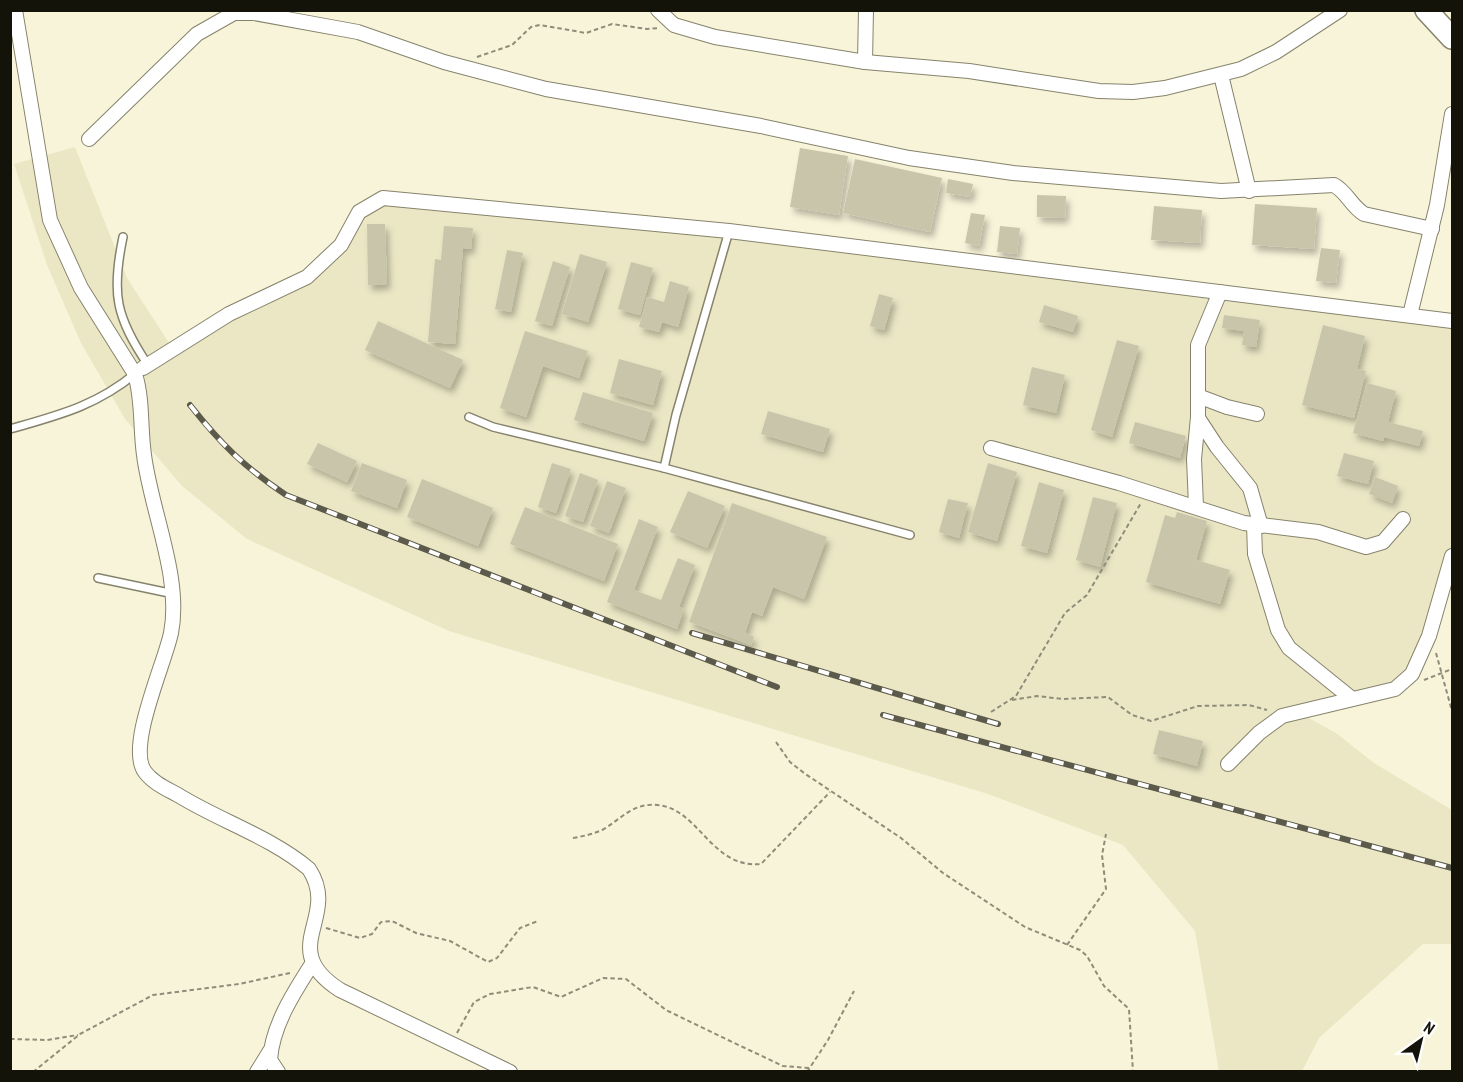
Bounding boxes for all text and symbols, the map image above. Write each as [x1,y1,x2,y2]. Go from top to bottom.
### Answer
north arrow [1391,1010,1451,1070]
text: N [1420,1017,1439,1038]

